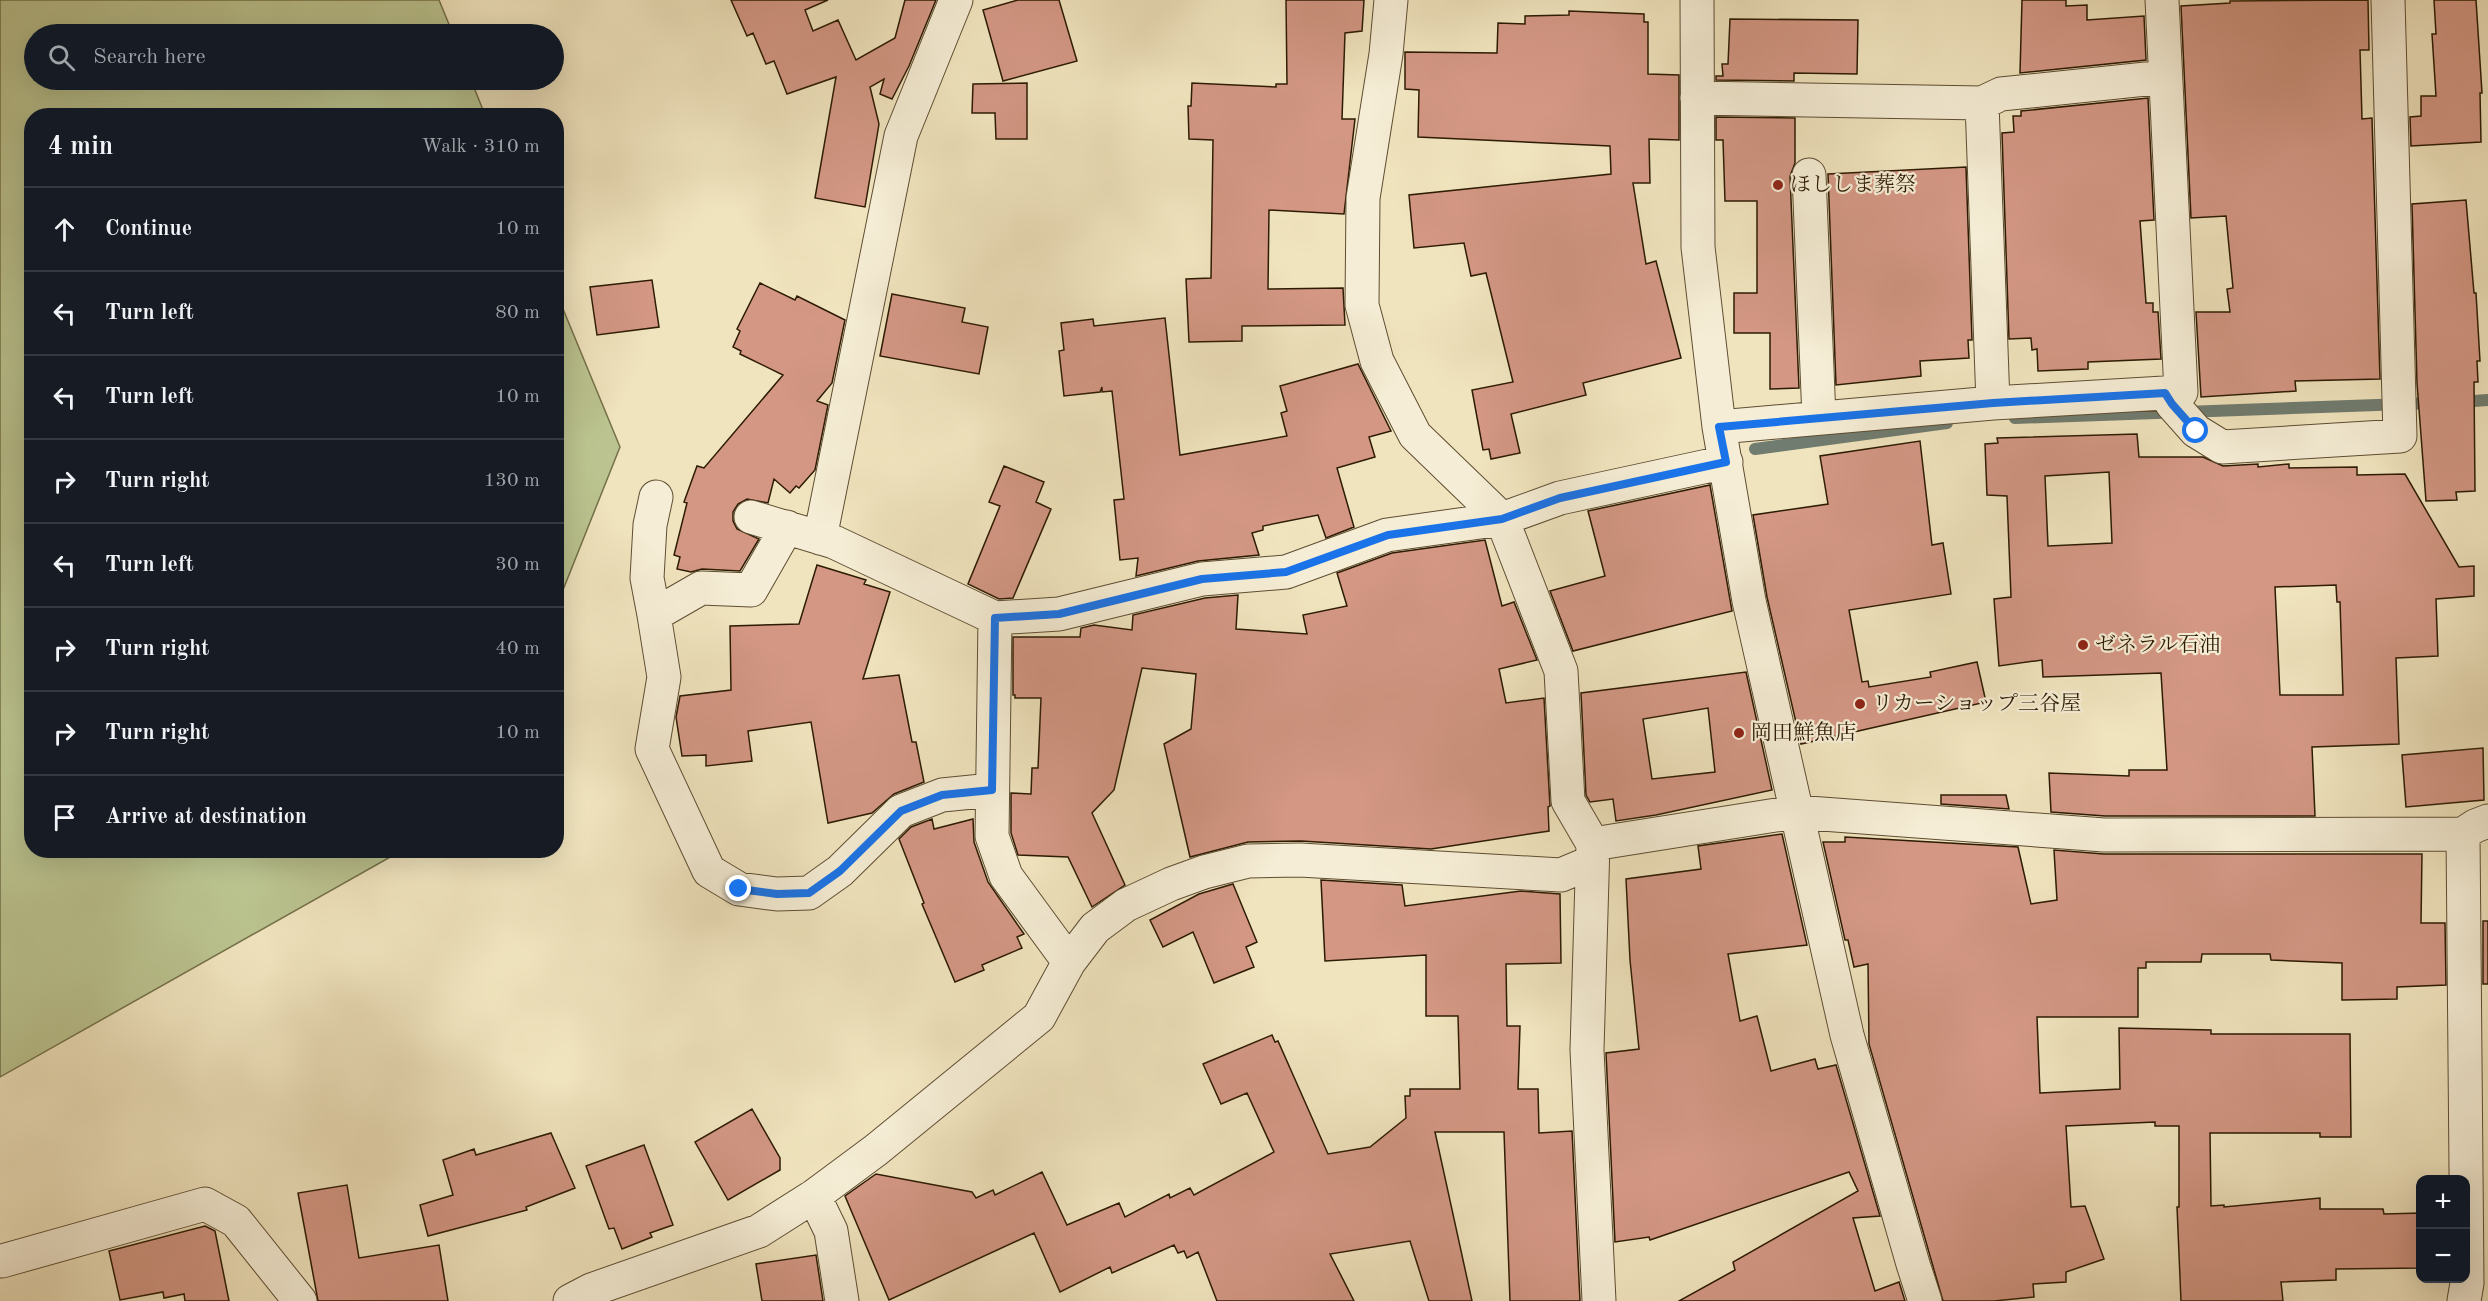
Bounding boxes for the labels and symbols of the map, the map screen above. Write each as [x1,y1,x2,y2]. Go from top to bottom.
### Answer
place label: ほししま葬祭 [1790,173,1916,196]
marker: ほししま葬祭 [1771,178,1785,192]
route start [2182,417,2208,443]
place label: ゼネラル石油 [2095,633,2220,656]
marker: ゼネラル石油 [2076,638,2090,652]
place label: リカーショップ三谷屋 [1872,692,2081,715]
marker: リカーショップ三谷屋 [1853,697,1867,711]
place label: 岡田鮮魚店 [1751,721,1856,744]
marker: 岡田鮮魚店 [1732,726,1746,740]
route end [725,875,751,901]

